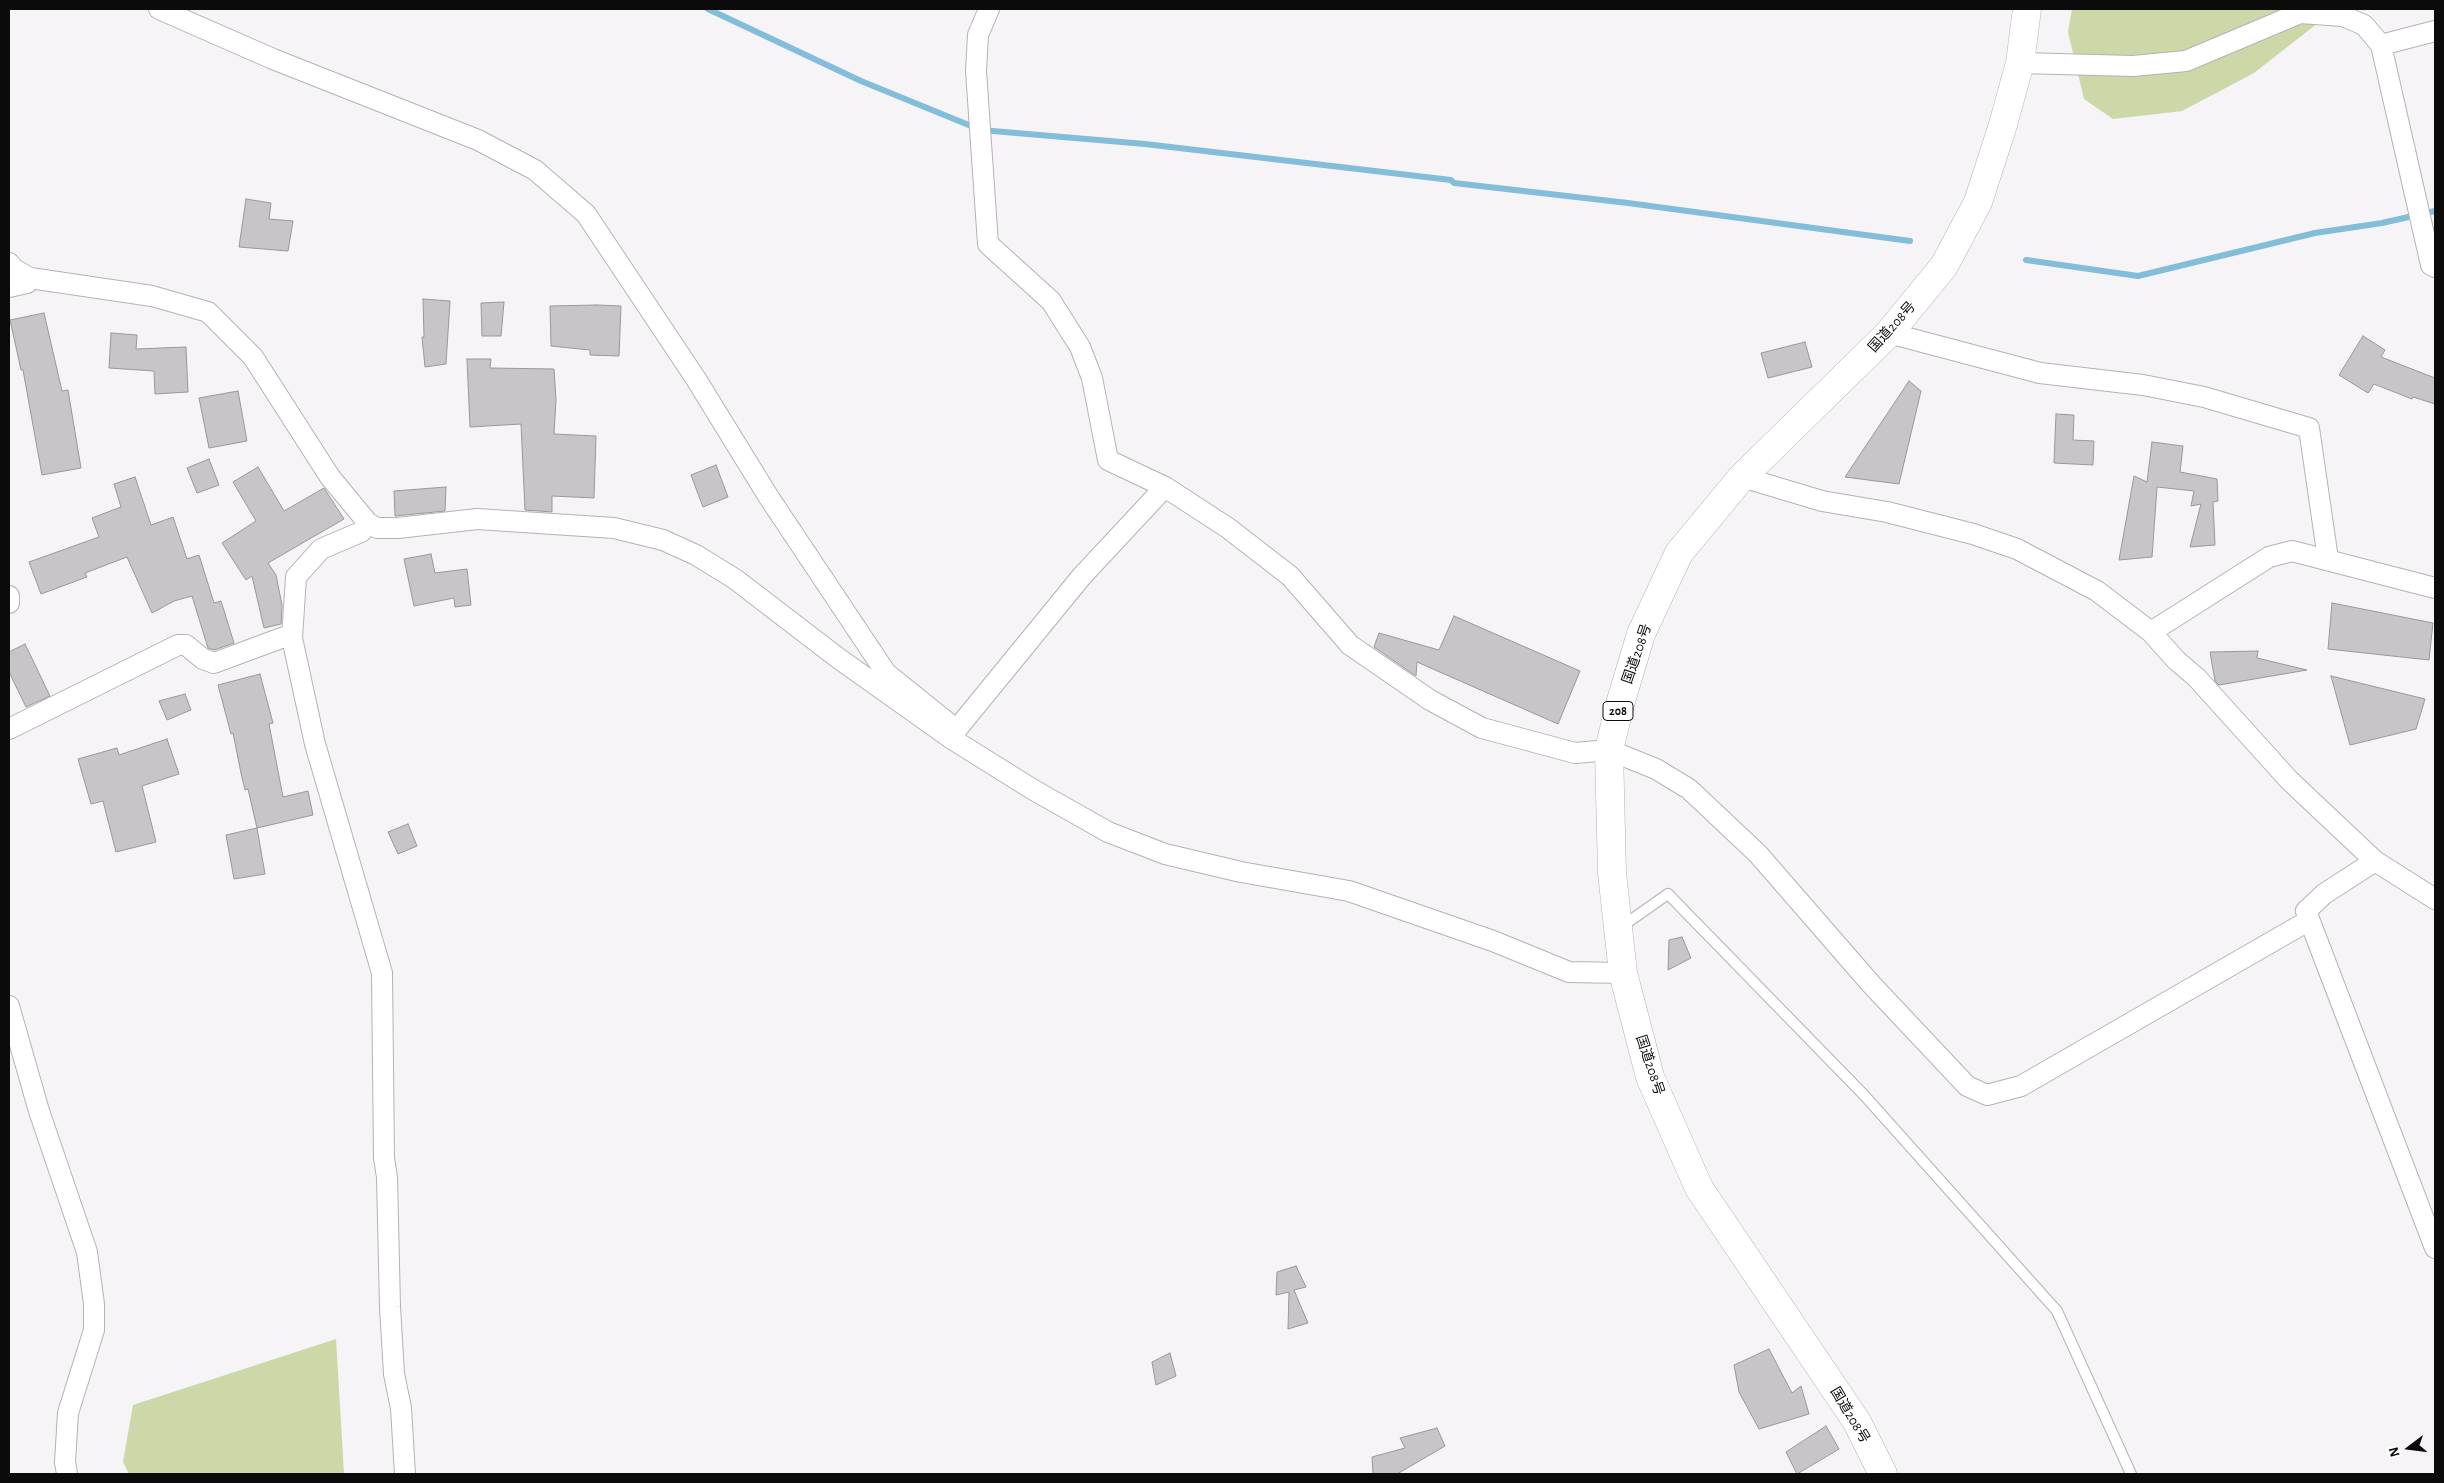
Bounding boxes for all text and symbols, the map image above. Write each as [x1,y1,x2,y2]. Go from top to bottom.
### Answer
street label: 国道208号 [1865,298,1919,356]
street label: 国道208号 [1619,622,1655,686]
road number: 208 [1603,701,1633,720]
street label: 国道208号 [1632,1033,1668,1097]
street label: 国道208号 [1827,1384,1873,1446]
north arrow [2384,1423,2434,1473]
text: N [2386,1445,2403,1458]

